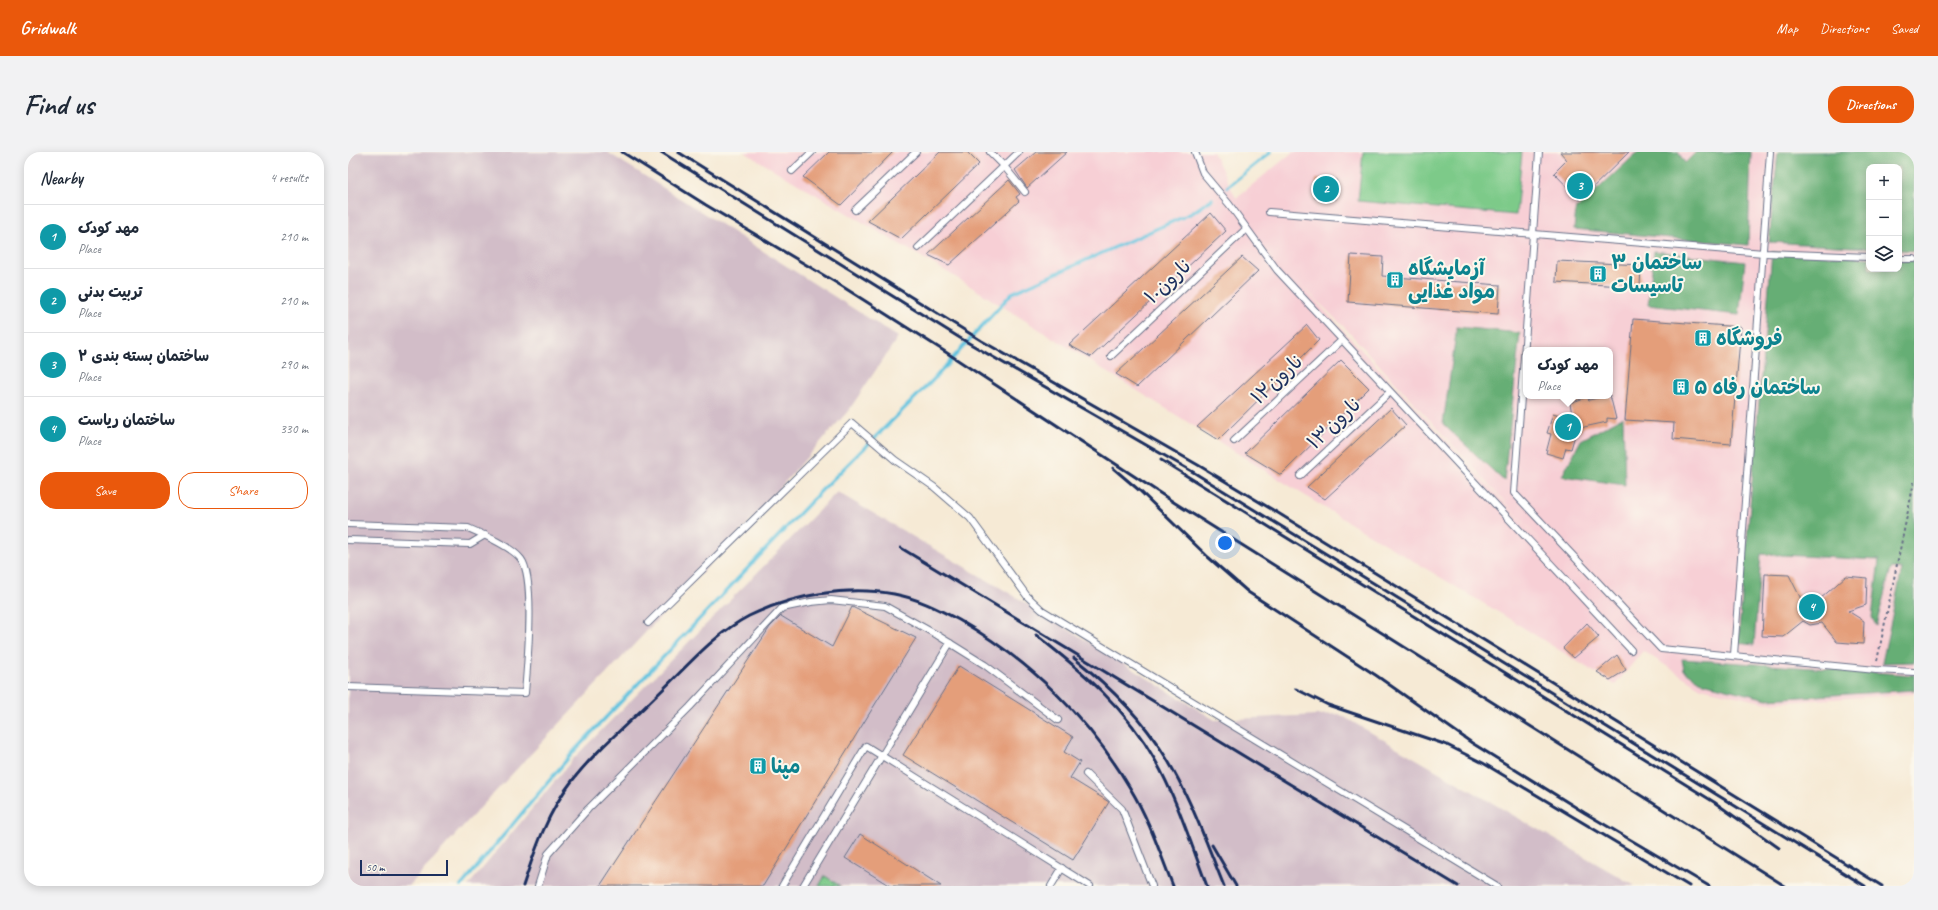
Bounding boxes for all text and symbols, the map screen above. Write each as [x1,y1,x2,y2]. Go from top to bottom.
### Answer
text: Gridwalk [20,16,76,40]
text: Map [1777,20,1798,37]
text: Directions [1820,20,1869,37]
text: Saved [1891,20,1918,37]
button: Directions [1828,86,1914,123]
text: Find us [24,87,94,122]
map controls [1866,164,1902,272]
button: + [1866,164,1902,200]
text: Nearby [40,168,83,189]
text: 4 results [270,170,308,186]
pin: 3 [1567,171,1593,201]
pin: 2 [1313,174,1339,204]
button: − [1866,200,1902,236]
text: مهد کودک [78,219,139,238]
text: 1 [50,229,56,245]
text: 210 m [280,229,308,245]
button: layers [1866,236,1902,272]
text: Place [78,241,101,257]
place label: ۳ ساختمان تاسیسات [1611,250,1702,298]
street label: نارون۱۰ [1139,253,1197,309]
place label: آزمایشگاه مواد غذایی [1408,256,1495,304]
building icon: ۳ ساختمان تاسیسات [1588,264,1608,284]
building icon: آزمایشگاه مواد غذایی [1385,270,1405,290]
text: تربیت بدنی [78,283,142,302]
text: 2 [50,293,56,309]
text: 210 m [280,293,308,309]
text: Place [78,305,101,321]
place label: فروشگاه [1716,326,1783,351]
building icon: فروشگاه [1693,328,1713,348]
text: ۲ ساختمان بسته بندی [78,347,209,366]
popup [1523,347,1613,399]
street label: نارون۱۲ [1245,348,1309,410]
text: مهد کودک [1537,356,1599,375]
text: 3 [50,357,56,373]
text: 290 m [280,357,308,373]
text: Place [78,369,101,385]
place label: ۵ ساختمان رفاه [1694,375,1821,400]
building icon: ۵ ساختمان رفاه [1671,377,1691,397]
text: Place [1537,378,1560,394]
street label: نارون۱۳ [1301,391,1367,455]
text: ساختمان ریاست [78,411,175,430]
pin: 1 [1555,412,1581,442]
text: 4 [50,421,56,437]
text: 330 m [280,421,308,437]
text: Place [78,433,101,449]
button: Save [40,472,170,509]
button: Share [178,472,308,509]
your location [1215,533,1235,553]
pin: 4 [1799,592,1825,622]
place label: مپنا [771,754,800,779]
building icon: مپنا [748,756,768,776]
scale bar [360,858,448,877]
text: 50 m [366,860,385,874]

